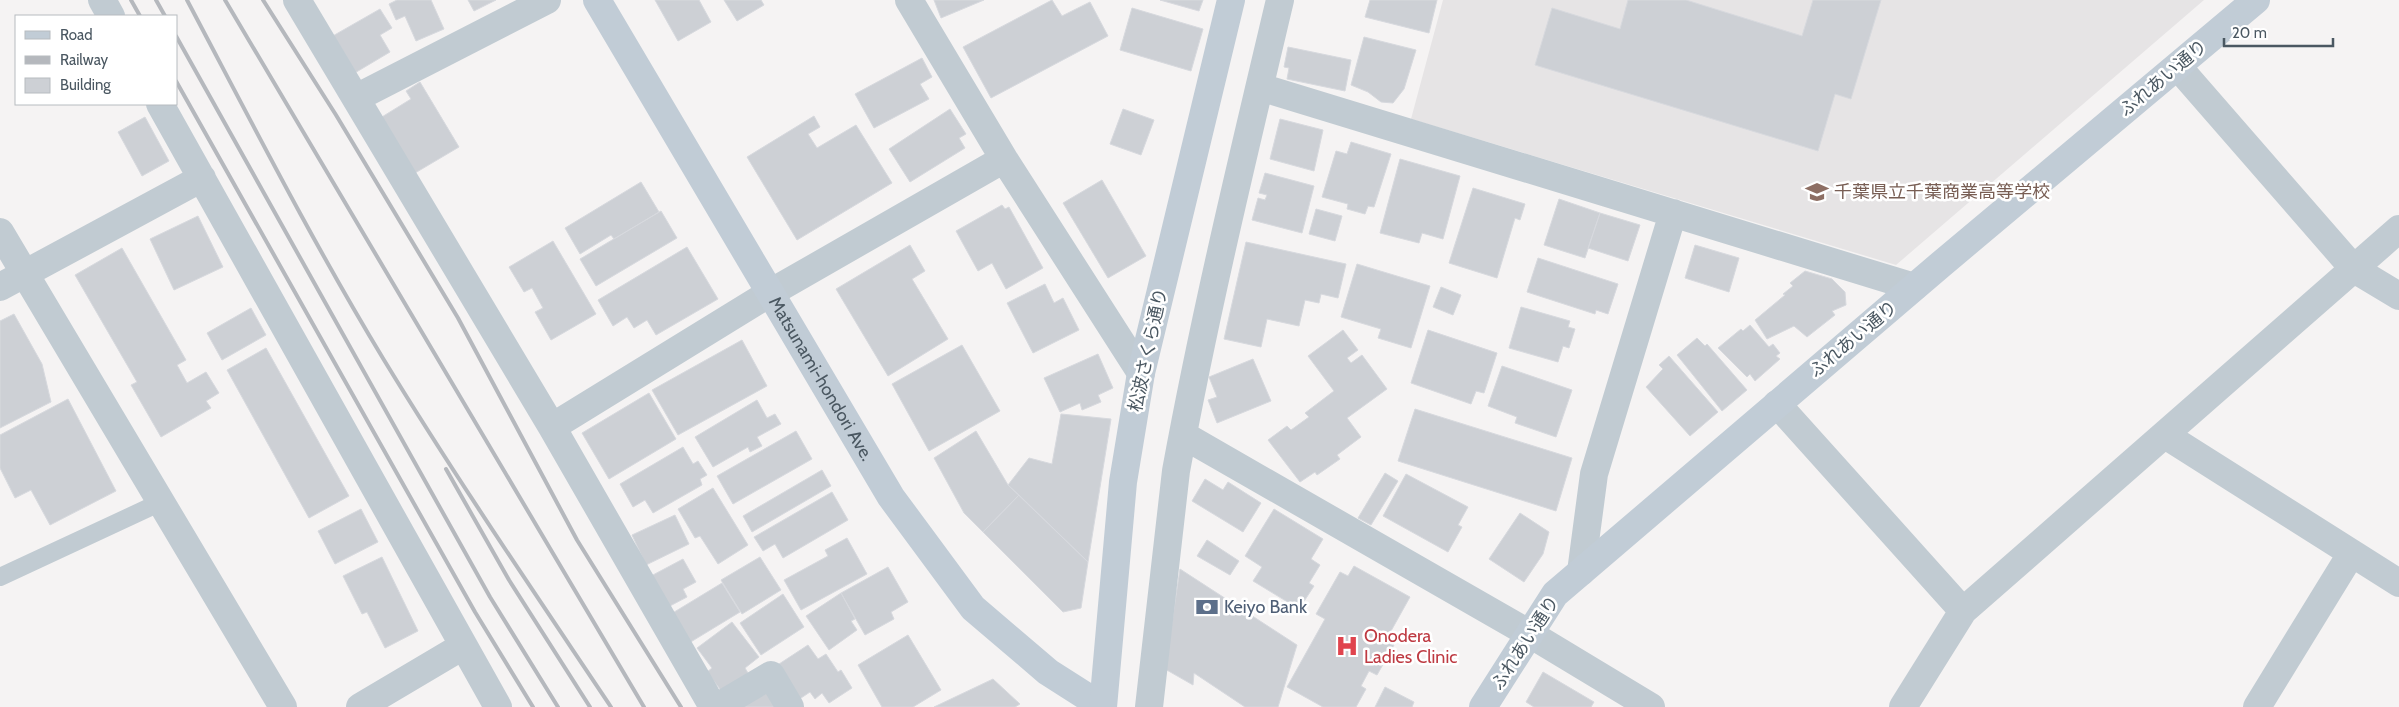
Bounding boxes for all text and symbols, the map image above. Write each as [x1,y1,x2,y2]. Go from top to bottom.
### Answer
legend [15,15,178,105]
scale bar [2224,15,2333,47]
text: 20 m [2232,24,2267,42]
text: Road [60,26,93,44]
street label: ふれあい通り [2115,35,2211,121]
text: Railway [60,51,109,69]
text: Building [60,76,111,94]
school or university icon: 千葉県立千葉商業高等学校 [1804,179,1830,205]
place label: 千葉県立千葉商業高等学校 [1834,181,2050,203]
street label: 松波さくら通り [1124,286,1172,414]
street label: Matsunami-hondori Ave. [764,292,878,465]
street label: ふれあい通り [1805,296,1901,382]
street label: ふれあい通り [1486,592,1564,694]
bank icon: Keiyo Bank [1194,594,1220,620]
place label: Keiyo Bank [1224,596,1308,618]
place label: Onodera Ladies Clinic [1364,625,1457,668]
hospital icon: Onodera Ladies Clinic [1334,633,1360,659]

